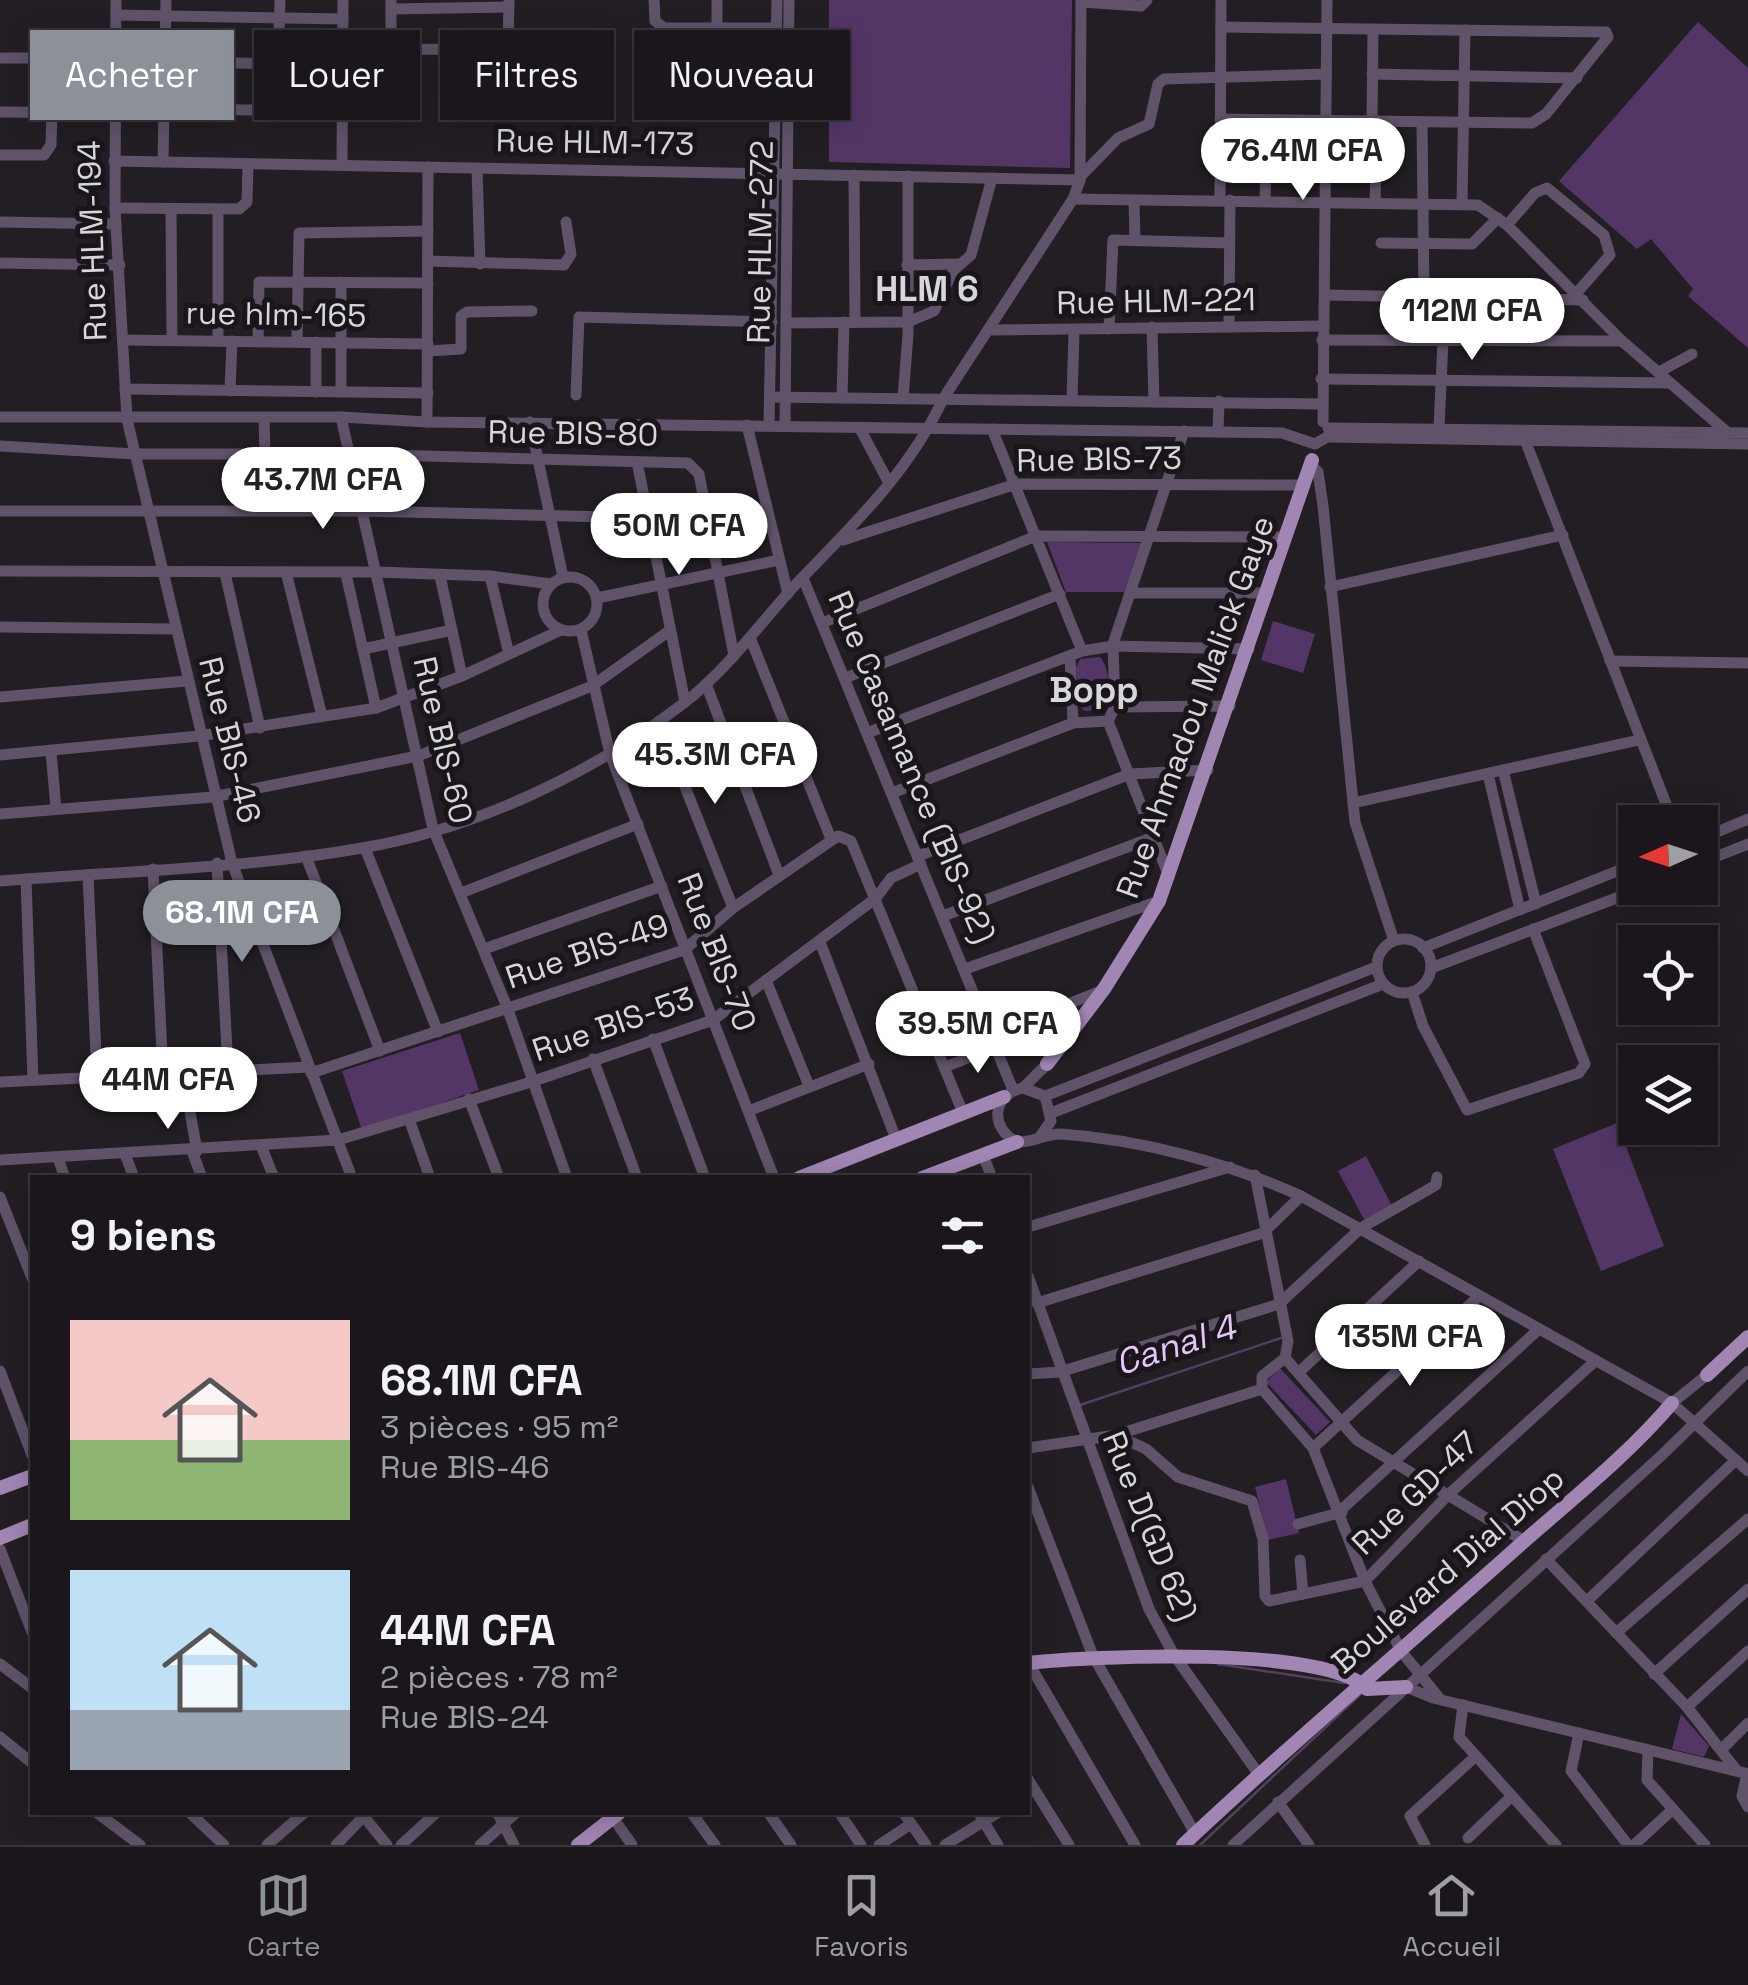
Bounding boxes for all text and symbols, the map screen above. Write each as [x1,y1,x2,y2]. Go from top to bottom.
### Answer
chip: Acheter [30,30,234,120]
chip: Louer [254,30,420,120]
chip: Filtres [440,30,614,120]
chip: Nouveau [634,30,850,120]
pin: 76.4M CFA [1189,118,1417,203]
street label: Rue HLM-173 [495,120,695,164]
text: 76.4M CFA [1223,130,1383,170]
street label: Rue HLM-194 [69,140,115,342]
street label: Rue HLM-272 [738,140,782,344]
district label: HLM 6 [875,267,979,311]
pin: 112M CFA [1369,278,1575,363]
street label: Rue HLM-221 [1056,279,1256,323]
text: 112M CFA [1402,290,1542,330]
street label: rue hlm-165 [185,292,367,336]
street label: Rue BIS-80 [487,412,659,454]
street label: Rue BIS-73 [1016,438,1182,480]
pin: 43.7M CFA [209,447,437,532]
text: 43.7M CFA [244,459,402,499]
pin: 50M CFA [587,493,771,578]
text: 50M CFA [613,505,745,545]
street label: Rue Ahmadou Malick Gaye [1107,510,1283,904]
street label: Rue Casamance (BIS-92) [820,585,1004,949]
street label: Rue BIS-46 [190,653,270,827]
street label: Rue BIS-60 [404,653,482,827]
district label: Bopp [1049,668,1139,712]
pin: 45.3M CFA [601,722,829,807]
text: 45.3M CFA [634,734,796,774]
north arrow [1618,805,1718,905]
map controls [1618,805,1718,1145]
street label: Rue BIS-70 [668,867,766,1037]
pin: 68.1M CFA [128,880,356,965]
text: 68.1M CFA [165,892,319,932]
street label: Rue BIS-49 [500,904,674,998]
button: locate [1618,925,1718,1025]
street label: Rue BIS-53 [527,978,699,1070]
pin: 39.5M CFA [864,991,1092,1076]
text: 39.5M CFA [898,1003,1058,1043]
button: layers [1618,1045,1718,1145]
pin: 44M CFA [76,1047,260,1132]
text: 44M CFA [101,1059,235,1099]
icon: filters [935,1208,990,1263]
text: 9 biens [70,1209,217,1262]
pin: 135M CFA [1307,1304,1513,1389]
water label: Canal 4 [1109,1305,1242,1385]
text: 135M CFA [1337,1316,1483,1356]
text: 68.1M CFA [380,1354,582,1407]
icon: home [150,1360,270,1480]
text: 3 pièces · 95 m² [380,1407,619,1447]
street label: Rue GD-47 [1343,1423,1487,1563]
street label: Rue D(GD 62) [1094,1425,1206,1627]
text: Rue BIS-46 [380,1447,550,1487]
street label: Boulevard Dial Diop [1324,1458,1572,1682]
text: 44M CFA [380,1604,555,1657]
icon: home [150,1610,270,1730]
text: 2 pièces · 78 m² [380,1657,618,1697]
text: Rue BIS-24 [380,1697,548,1737]
tab: Carte [247,1868,321,1964]
tab: Favoris [814,1868,909,1964]
tab: Accueil [1402,1868,1501,1964]

